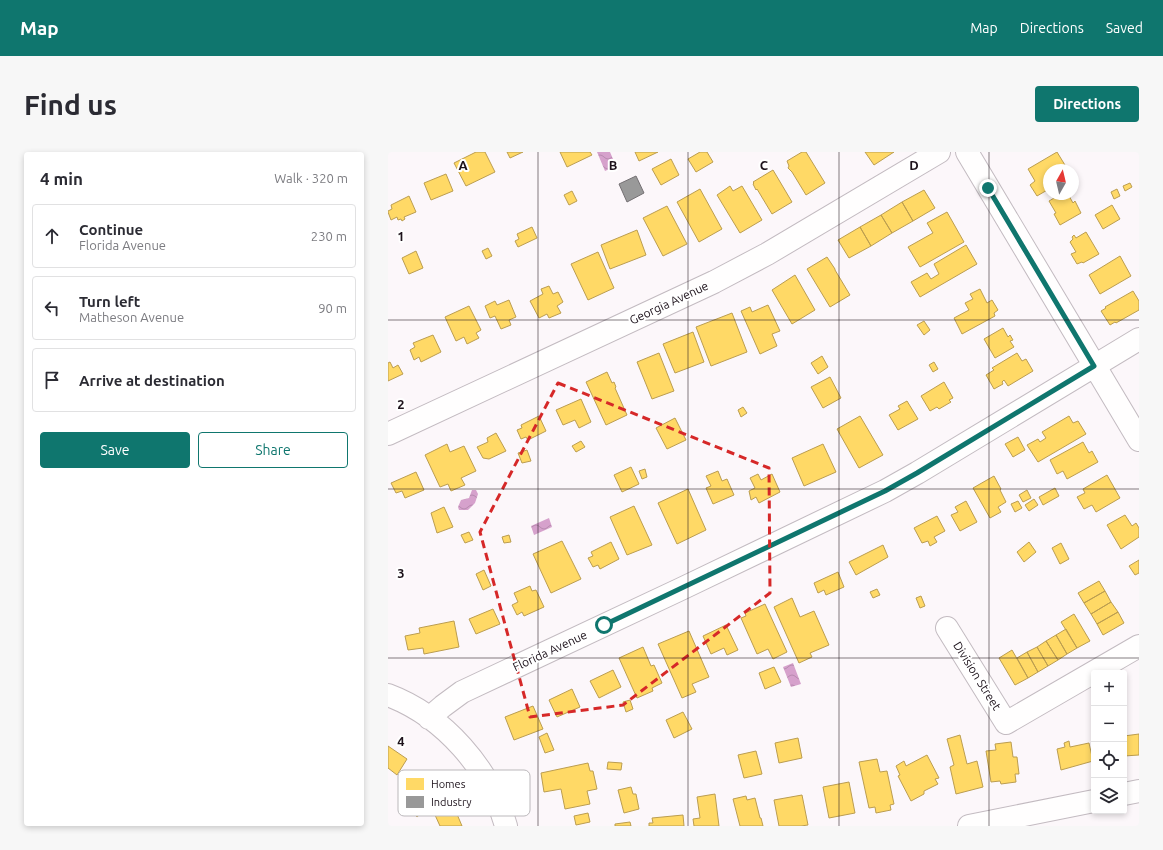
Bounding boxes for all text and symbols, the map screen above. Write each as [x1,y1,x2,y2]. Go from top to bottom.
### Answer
text: Map [20,17,59,39]
text: Map [970,20,998,36]
text: Directions [1020,20,1084,36]
text: Saved [1106,20,1143,36]
button: Directions [1035,86,1139,122]
text: Find us [24,89,117,120]
text: A [458,158,468,172]
text: B [609,158,618,172]
text: C [760,158,769,172]
text: D [909,158,919,172]
north arrow [1043,164,1079,200]
text: 4 min [40,169,83,188]
text: Walk · 320 m [274,171,348,185]
route end [979,179,997,197]
text: Continue [79,221,143,238]
icon: ahead [41,225,63,247]
text: 230 m [311,229,347,243]
text: 1 [397,229,405,243]
text: Florida Avenue [79,238,166,252]
street label: Georgia Avenue [627,279,710,326]
text: Turn left [79,293,140,310]
icon: left [41,297,63,319]
text: 90 m [318,301,347,315]
text: Matheson Avenue [79,310,184,324]
icon: arrive [41,369,63,391]
text: Arrive at destination [79,372,225,389]
text: 2 [397,397,405,411]
button: Save [40,432,190,468]
button: Share [198,432,348,468]
text: 3 [397,566,405,580]
route start [595,616,613,634]
street label: Florida Avenue [511,628,589,673]
street label: Division Street [951,639,1004,713]
map controls [1091,670,1127,814]
button: + [1091,670,1127,706]
button: − [1091,706,1127,742]
text: 4 [397,734,405,748]
button: locate [1091,742,1127,778]
legend [398,770,530,816]
text: Homes [431,778,466,790]
button: layers [1091,778,1127,814]
text: Industry [431,796,472,808]

